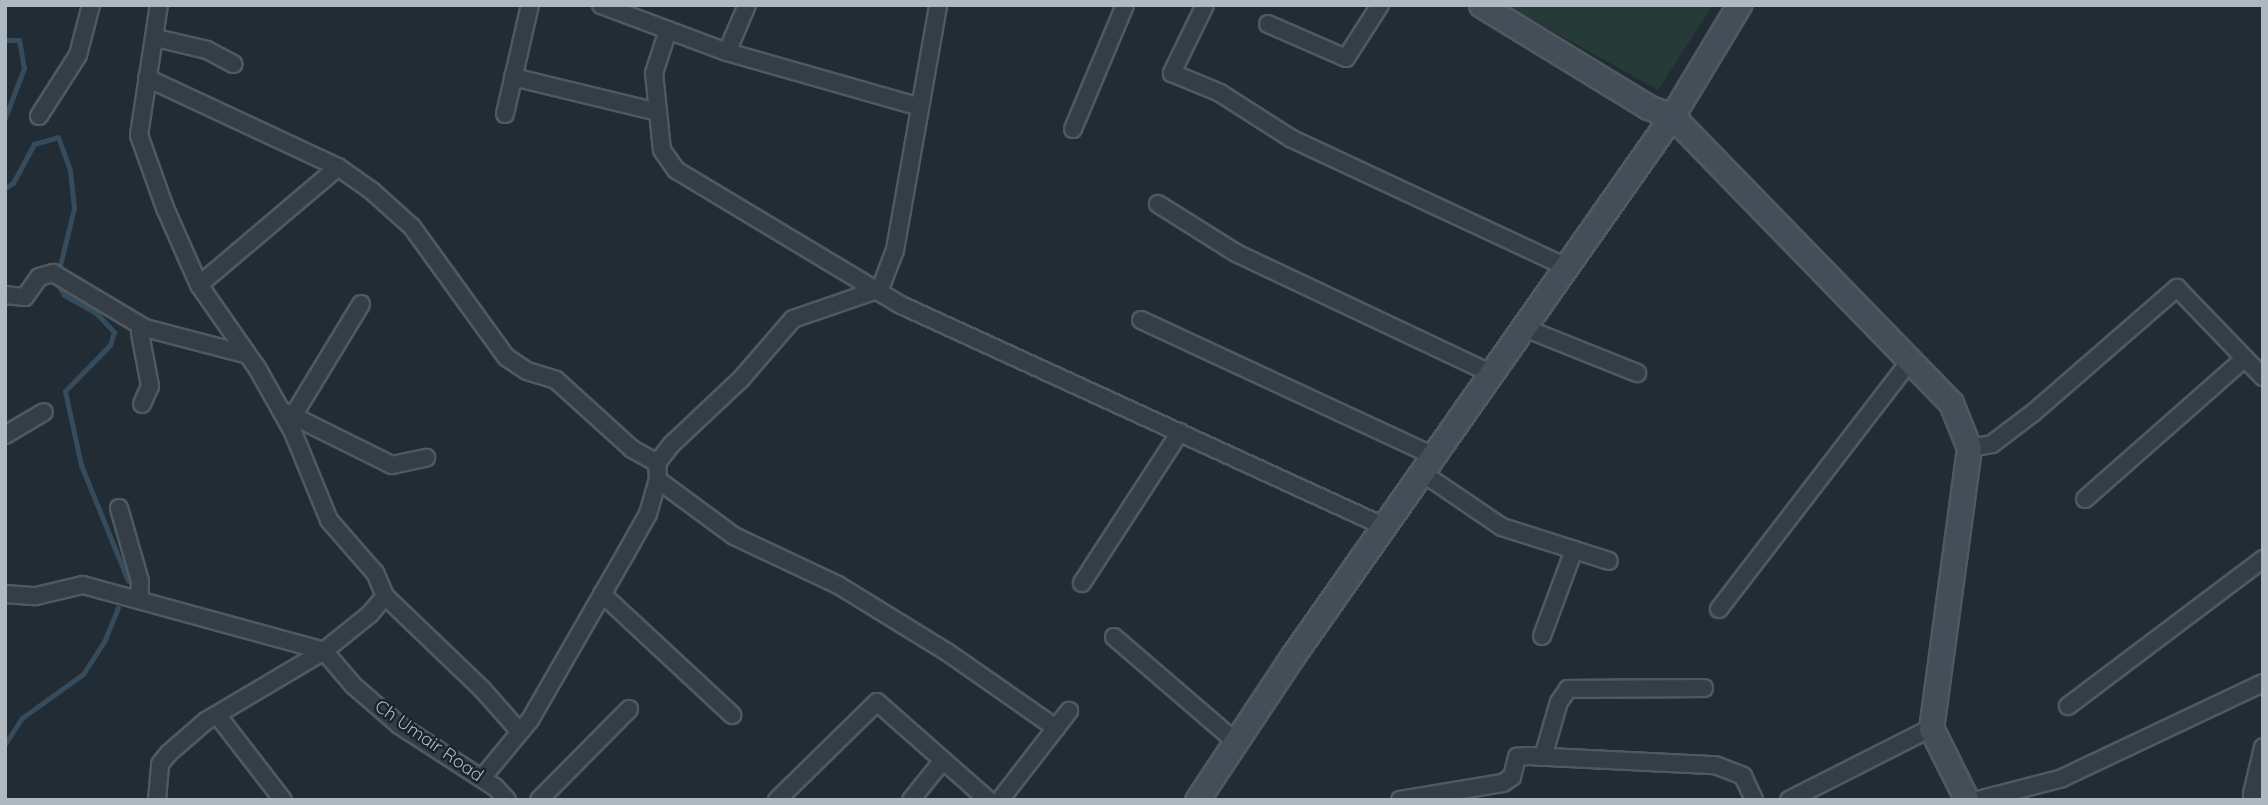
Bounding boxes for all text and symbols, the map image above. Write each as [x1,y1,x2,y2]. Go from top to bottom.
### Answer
street label: Ch Umair Road [371,696,487,786]

